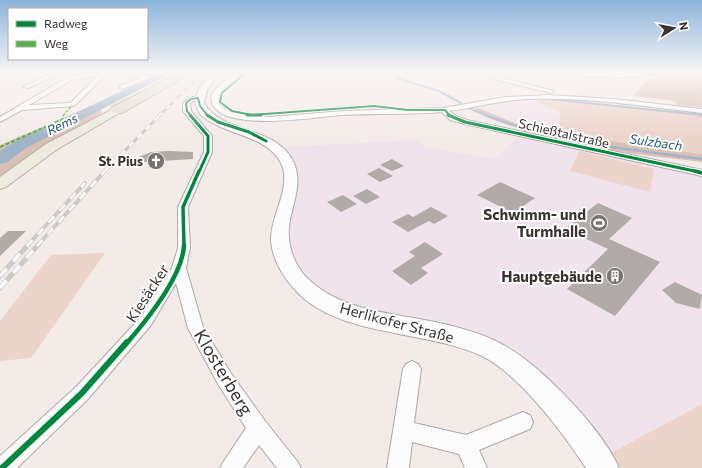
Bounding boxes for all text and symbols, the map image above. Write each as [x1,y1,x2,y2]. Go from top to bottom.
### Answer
legend [8,8,148,60]
north arrow [654,8,694,48]
text: Radweg [44,16,88,30]
text: N [677,21,691,31]
text: Weg [44,36,69,50]
water label: Rems [44,110,80,138]
street label: Schießtalstraße [517,115,611,151]
water label: Sulzbach [629,130,683,154]
church icon: St. Pius [146,151,166,171]
place label: St. Pius [98,153,143,169]
place label: Schwimm- und Turmhalle [483,205,586,240]
sports icon: Schwimm- und Turmhalle [589,213,609,233]
street label: Kiesäcker [122,261,172,325]
building icon: Hauptgebäude [605,266,625,286]
place label: Hauptgebäude [501,267,602,285]
street label: Herlikofer Straße [338,298,456,346]
street label: Klosterberg [190,325,258,419]

